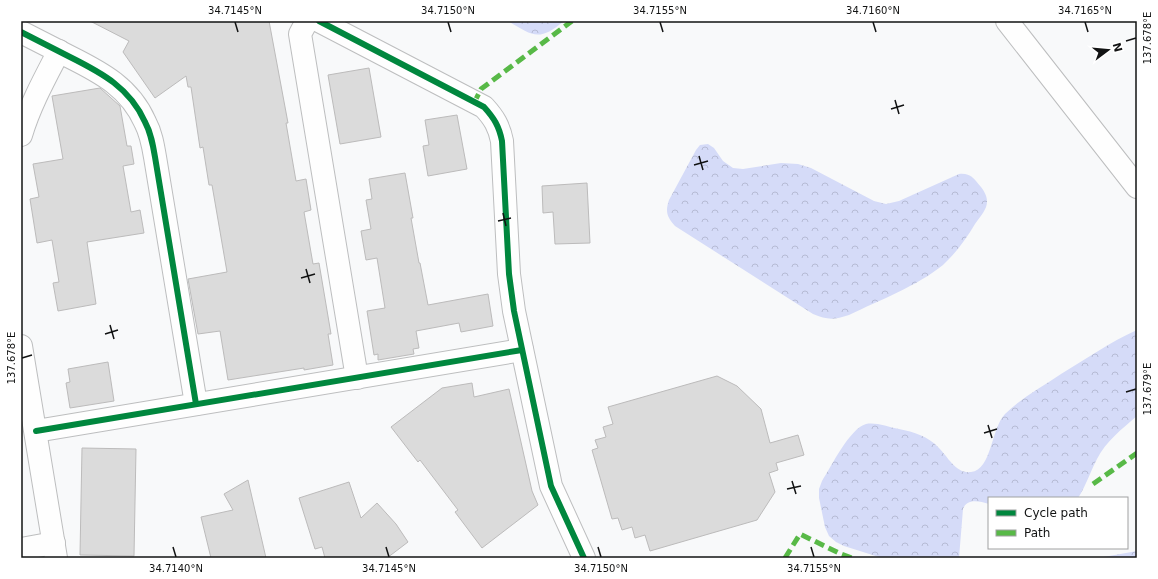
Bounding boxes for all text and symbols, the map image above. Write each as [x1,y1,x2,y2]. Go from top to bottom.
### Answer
text: 34.7145°N [208,5,262,16]
text: 34.7150°N [421,5,475,16]
text: 34.7155°N [633,5,687,16]
text: 34.7160°N [846,5,900,16]
text: 34.7165°N [1058,5,1112,16]
text: 137.678°E [1142,12,1153,64]
north arrow [1088,30,1128,70]
text: N [1110,41,1125,54]
text: 137.678°E [6,332,17,384]
text: 137.679°E [1142,363,1153,415]
legend [988,497,1128,549]
text: Cycle path [1024,506,1088,520]
text: Path [1024,526,1050,540]
text: 34.7140°N [149,563,203,574]
text: 34.7145°N [362,563,416,574]
text: 34.7150°N [574,563,628,574]
text: 34.7155°N [787,563,841,574]

